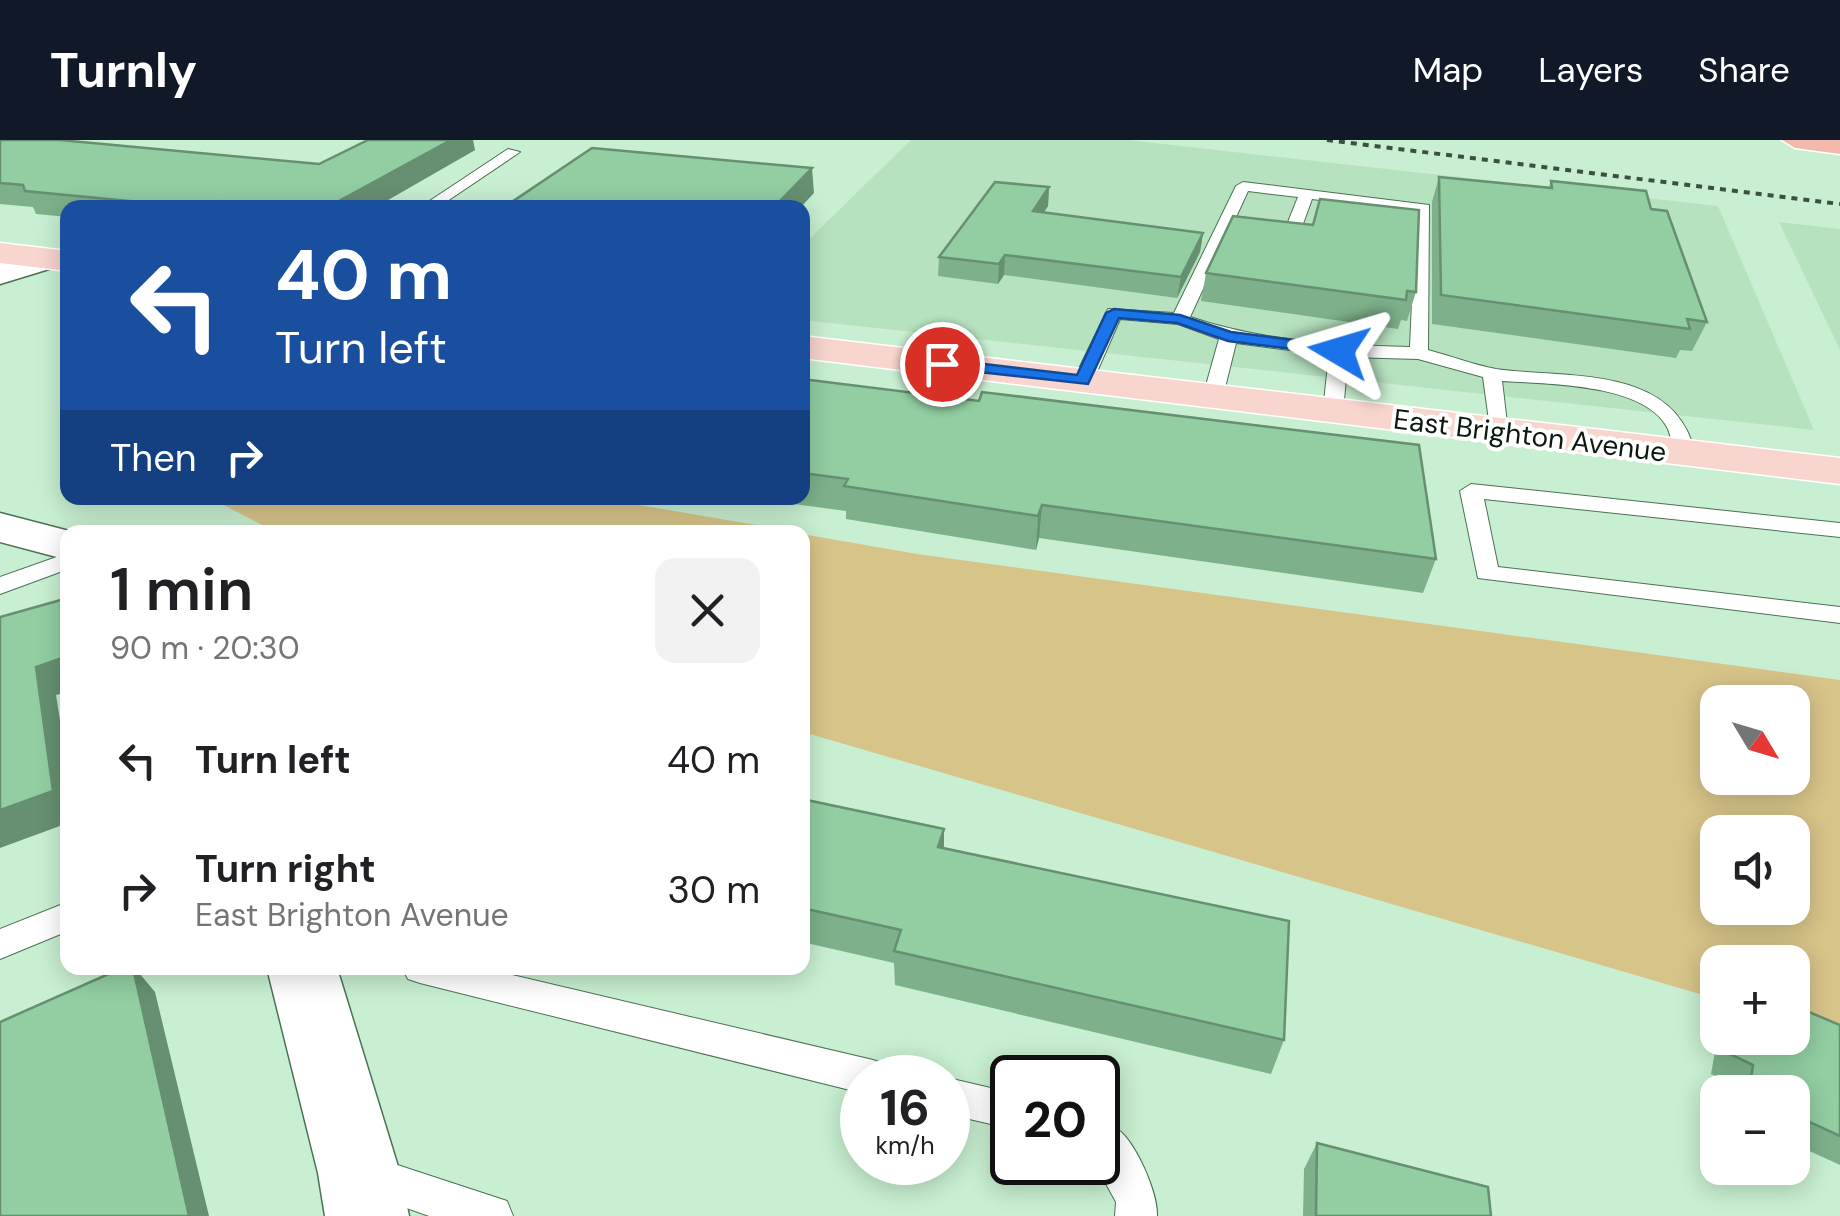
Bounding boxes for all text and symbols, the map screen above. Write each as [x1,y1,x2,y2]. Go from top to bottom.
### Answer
text: Turnly [50,39,197,102]
text: Map [1413,47,1483,93]
text: Layers [1538,47,1643,93]
text: Share [1698,47,1790,93]
text: 40 m [275,230,452,321]
icon: left [110,240,240,370]
position arrow [1287,299,1391,403]
text: Turn left [275,318,447,377]
pin [900,322,985,407]
icon: arrive [915,337,970,392]
street label: East Brighton Avenue [1391,400,1668,471]
icon: right [217,430,272,485]
text: Then [110,433,197,483]
text: 1 min [110,550,253,629]
button: close [655,558,760,663]
text: 90 m · 20:30 [110,627,300,669]
north arrow [1700,685,1810,795]
map controls [1700,685,1810,1185]
icon: left [110,733,165,788]
text: Turn left [195,735,351,785]
text: 40 m [667,735,760,785]
button: sound [1700,815,1810,925]
text: Turn right [195,844,376,894]
icon: right [110,863,165,918]
text: 30 m [668,865,760,915]
text: East Brighton Avenue [195,894,509,936]
button: + [1700,945,1810,1055]
speed limit sign: 20 [990,1055,1120,1185]
text: 16 [880,1075,930,1141]
button: − [1700,1075,1810,1185]
text: km/h [875,1129,935,1162]

